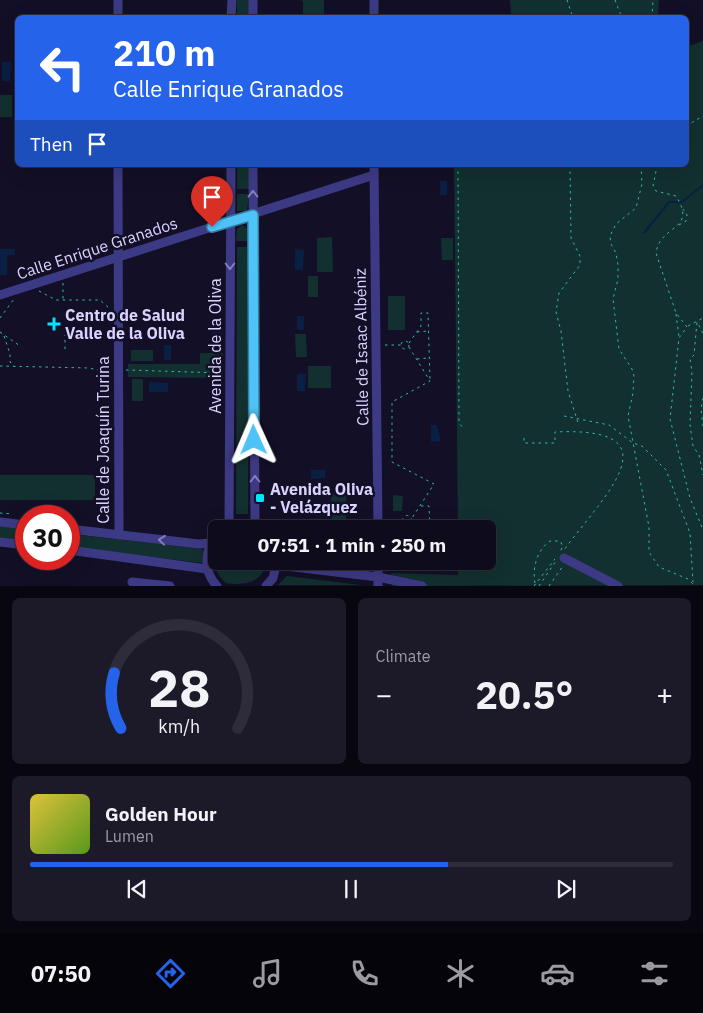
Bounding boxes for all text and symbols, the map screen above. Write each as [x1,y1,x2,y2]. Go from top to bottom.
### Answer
text: 210 m [113,30,216,76]
icon: left [30,35,95,100]
text: Calle Enrique Granados [113,74,344,103]
icon: arrive [83,130,111,158]
text: Then [30,132,73,156]
pin [191,176,233,227]
icon: arrive [198,183,226,211]
one-way arrow [248,189,258,197]
street label: Calle Enrique Granados [14,213,180,283]
one-way arrow [225,262,235,270]
street label: Calle de Isaac Albéniz [350,268,372,426]
street label: Avenida de la Oliva [205,278,225,414]
place label: Centro de Salud Valle de la Oliva [65,305,185,343]
marker: Centro de Salud Valle de la Oliva [47,317,61,331]
street label: Calle de Joaquín Turina [93,356,113,524]
position arrow [227,413,279,465]
one-way arrow [249,474,260,482]
place label: Avenida Oliva - Velázquez [270,479,373,517]
marker: Avenida Oliva - Velázquez [254,492,266,504]
speed limit sign: 30 [15,505,80,570]
text: 07:51 · 1 min · 250 m [258,533,446,557]
one-way arrow [158,535,166,546]
text: Climate [376,646,431,666]
text: 28 [148,654,210,721]
text: 20.5° [475,670,573,719]
text: − [376,676,392,713]
text: + [656,676,673,713]
text: km/h [158,715,200,738]
text: Golden Hour [105,802,217,826]
text: Lumen [105,826,154,846]
icon: previous [123,875,151,903]
icon: pause [337,875,365,903]
icon: next [552,875,580,903]
icon: directions [153,956,188,991]
icon: music [250,956,285,991]
icon: phone [347,956,382,991]
icon: climate [443,956,478,991]
icon: car [540,956,575,991]
icon: filters [637,956,672,991]
text: 07:50 [31,959,91,988]

